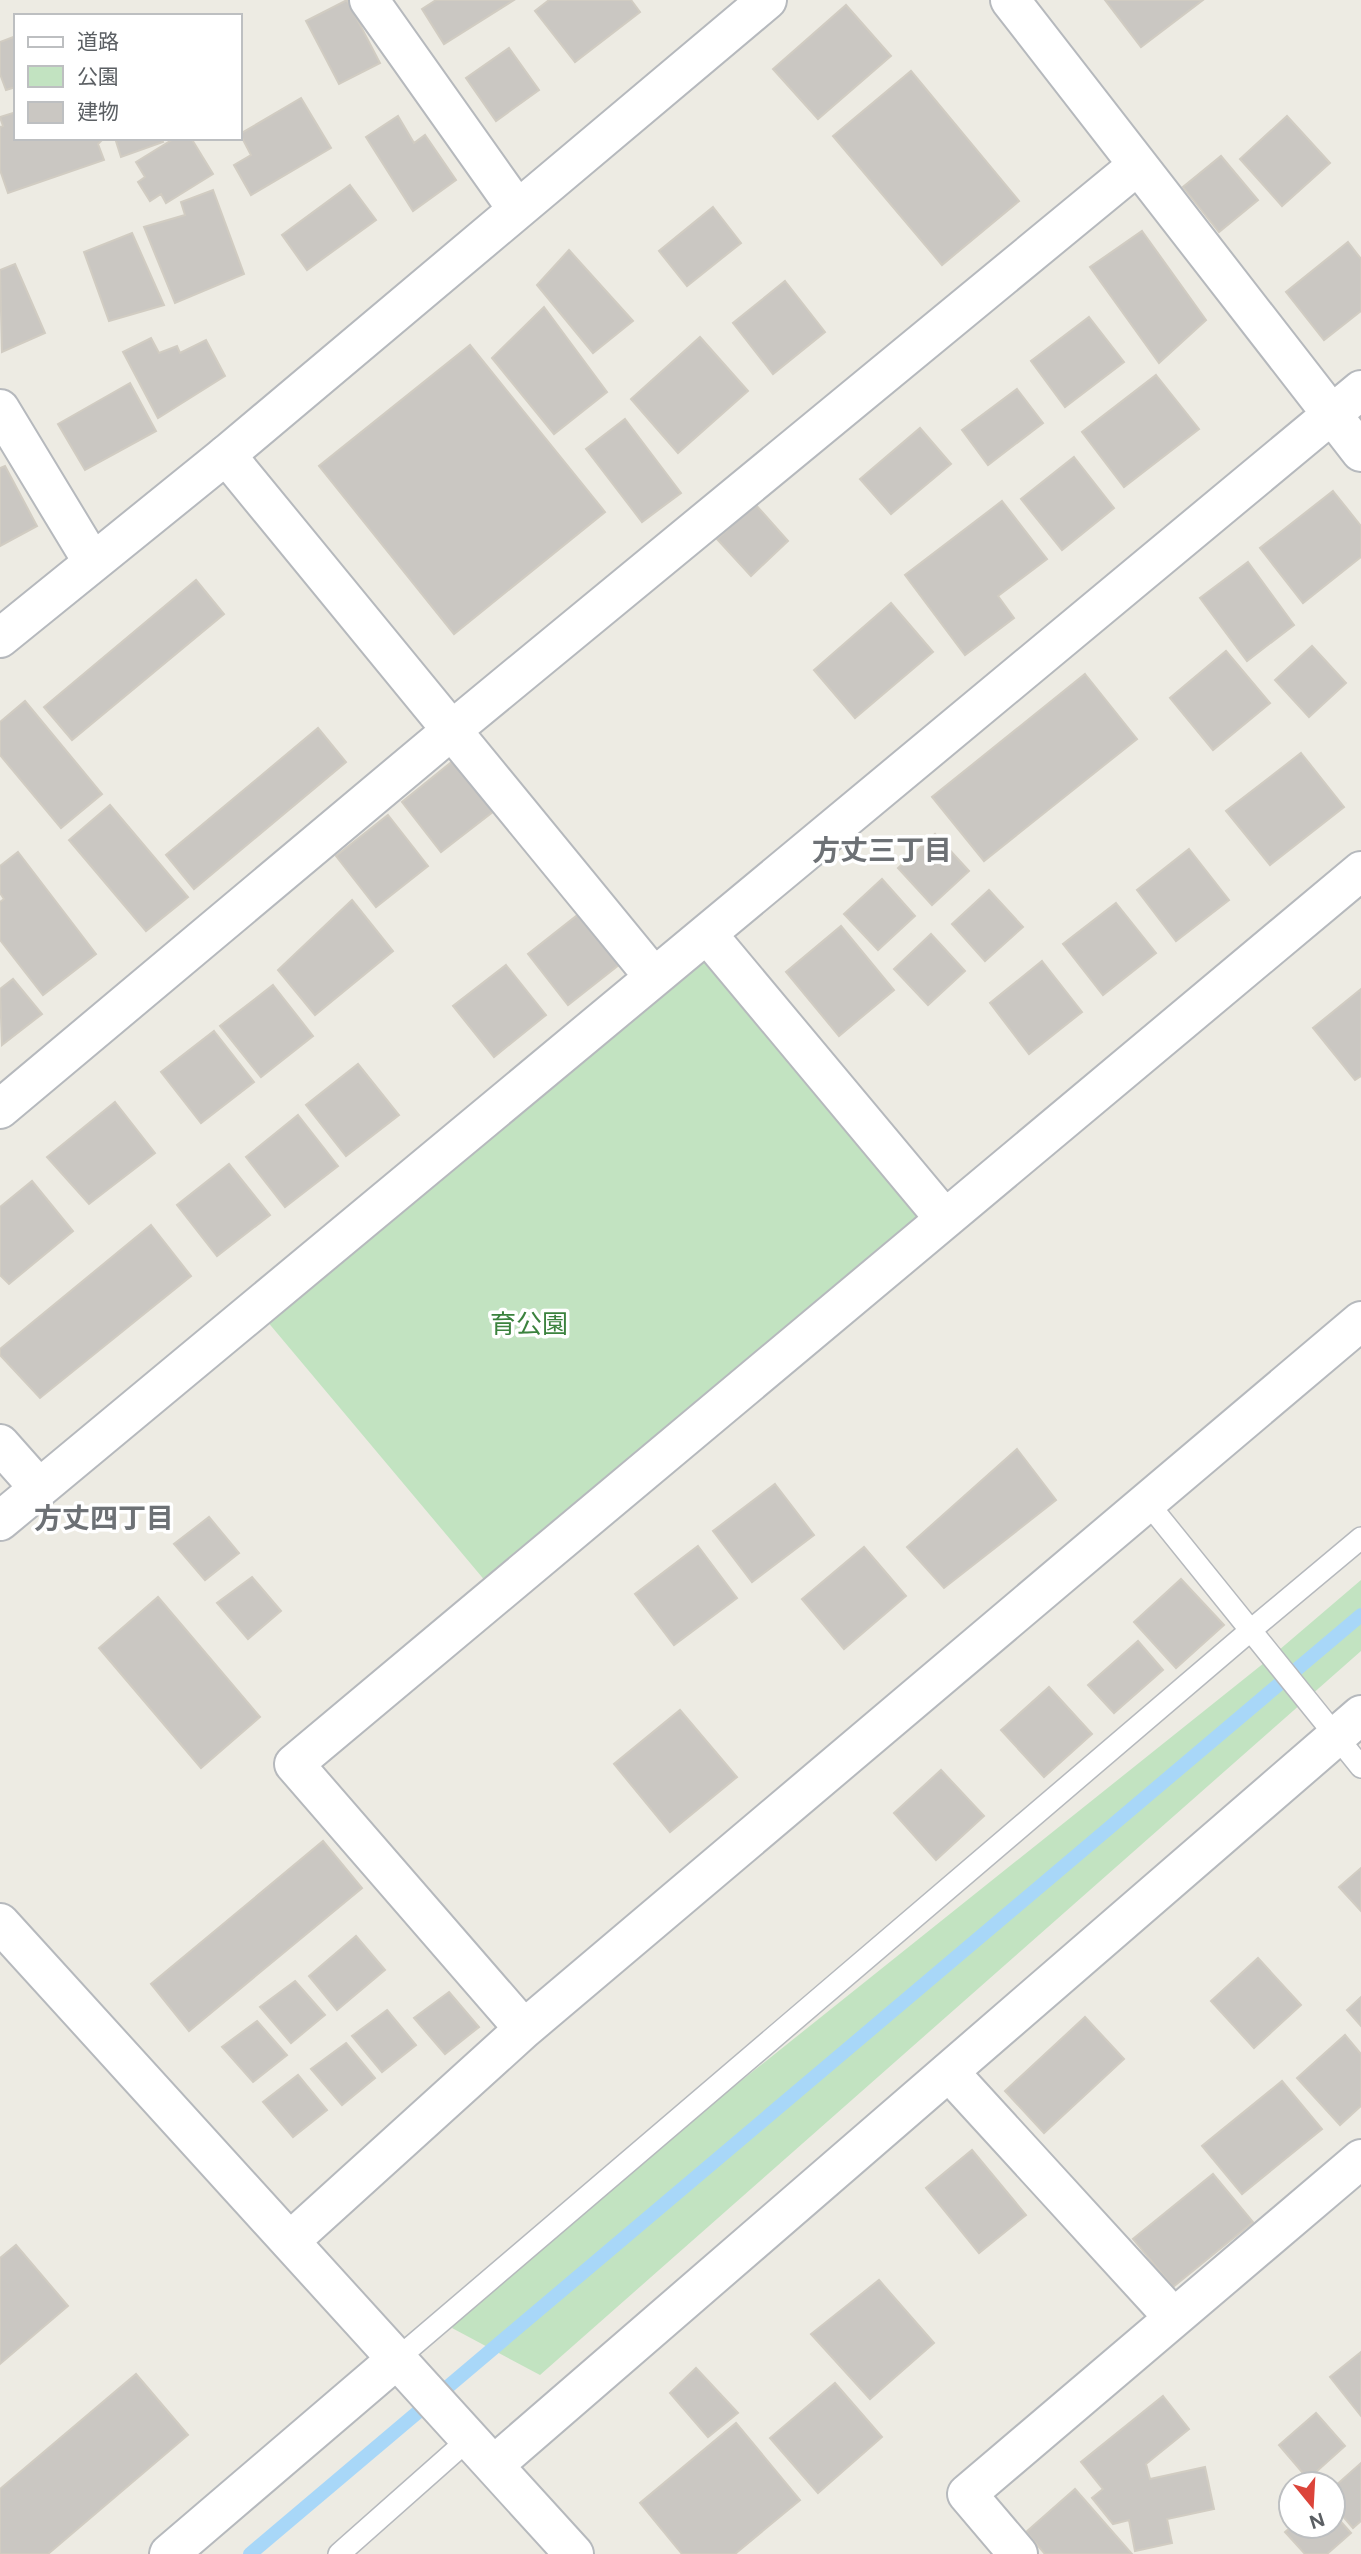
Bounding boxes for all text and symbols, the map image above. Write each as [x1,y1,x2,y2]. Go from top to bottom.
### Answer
legend [14,14,242,140]
text: 道路 [77,29,119,54]
text: 公園 [77,64,119,89]
text: 建物 [77,99,119,124]
district label: 方丈三丁目 [812,833,952,867]
park label: 育公園 [490,1308,568,1340]
district label: 方丈四丁目 [34,1501,174,1535]
north arrow [1277,2470,1347,2540]
text: N [1307,2507,1328,2534]

